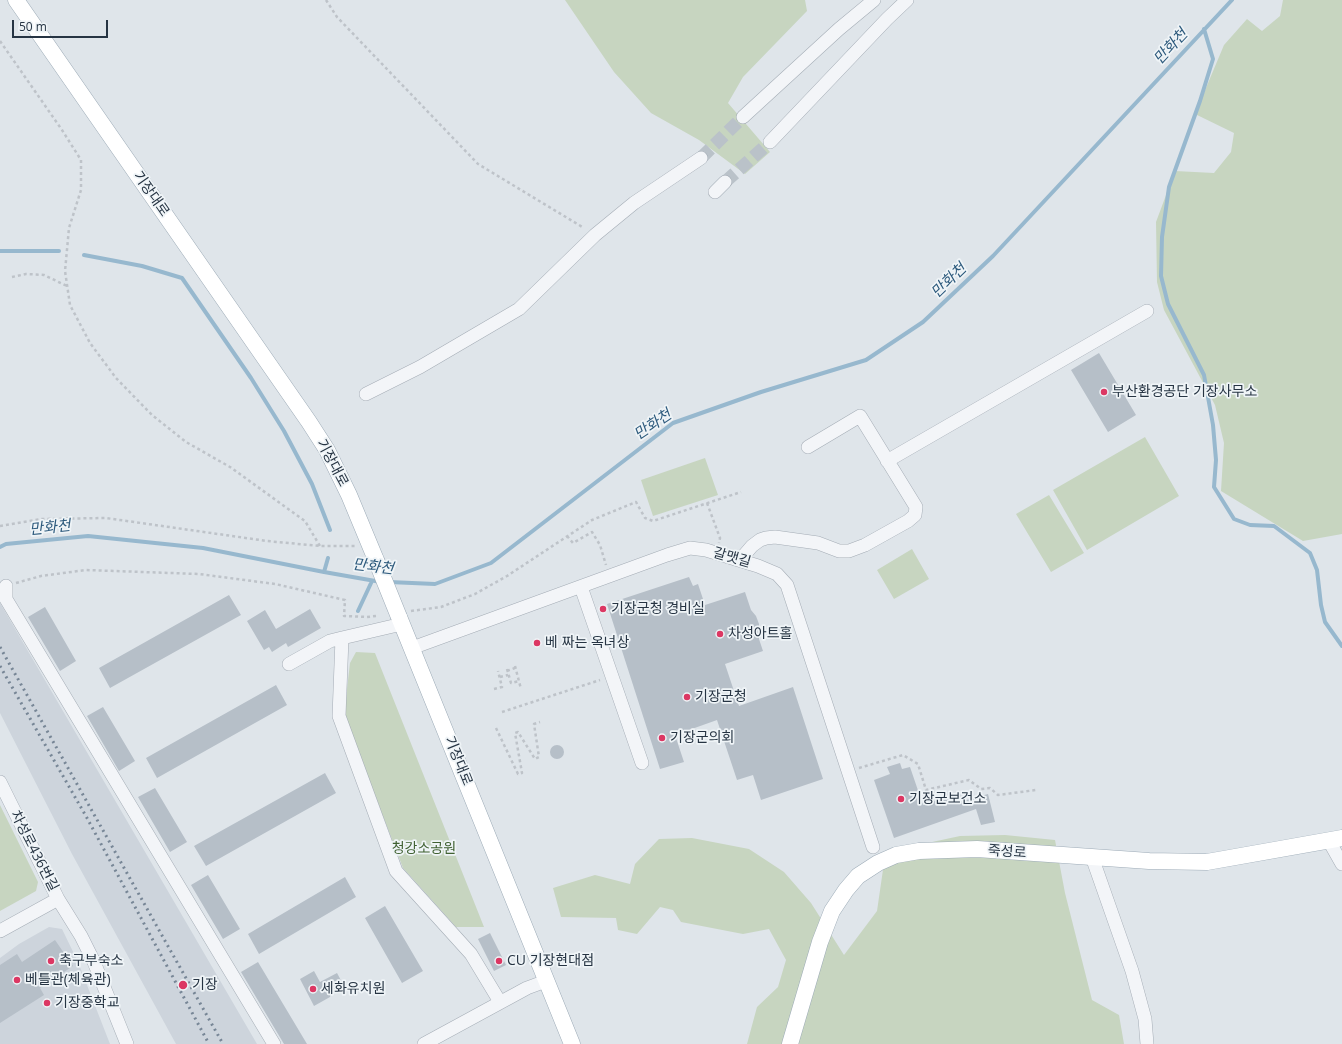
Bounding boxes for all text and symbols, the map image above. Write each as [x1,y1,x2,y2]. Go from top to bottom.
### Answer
scale bar [14,12,110,38]
text: 50 m [19,18,47,35]
water label: 만화천 [1150,26,1192,68]
street label: 기장대로 [129,168,173,220]
water label: 만화천 [928,260,970,302]
place label: 부산환경공단 기장사무소 [1112,384,1257,400]
marker: 부산환경공단 기장사무소 [1099,387,1109,397]
water label: 만화천 [631,406,675,444]
street label: 기장대로 [312,436,352,490]
water label: 만화천 [28,517,72,539]
street label: 갈맷길 [711,545,753,571]
water label: 만화천 [351,556,395,578]
place label: 기장군청 경비실 [611,601,705,617]
marker: 기장군청 경비실 [598,604,608,614]
place label: 차성아트홀 [728,626,792,642]
marker: 차성아트홀 [715,629,725,639]
place label: 베 짜는 옥녀상 [545,635,630,651]
marker: 베 짜는 옥녀상 [532,638,542,648]
place label: 기장군청 [695,689,747,705]
marker: 기장군청 [682,692,692,702]
place label: 기장군의회 [670,730,734,746]
marker: 기장군의회 [657,733,667,743]
street label: 기장대로 [441,734,475,788]
place label: 기장군보건소 [909,791,986,807]
marker: 기장군보건소 [896,794,906,804]
street label: 차성로436번길 [6,808,62,894]
park label: 청강소공원 [392,841,456,857]
street label: 죽성로 [987,842,1027,862]
place label: 축구부숙소 [59,953,123,969]
place label: CU 기장현대점 [507,953,594,969]
marker: 축구부숙소 [46,956,56,966]
marker: CU 기장현대점 [494,956,504,966]
place label: 베틀관(체육관) [25,972,111,988]
marker: 베틀관(체육관) [12,975,22,985]
place label: 기장 [192,977,218,993]
marker: 기장 [177,979,189,991]
place label: 세화유치원 [321,981,385,997]
marker: 세화유치원 [308,984,318,994]
place label: 기장중학교 [55,995,119,1011]
marker: 기장중학교 [42,998,52,1008]

